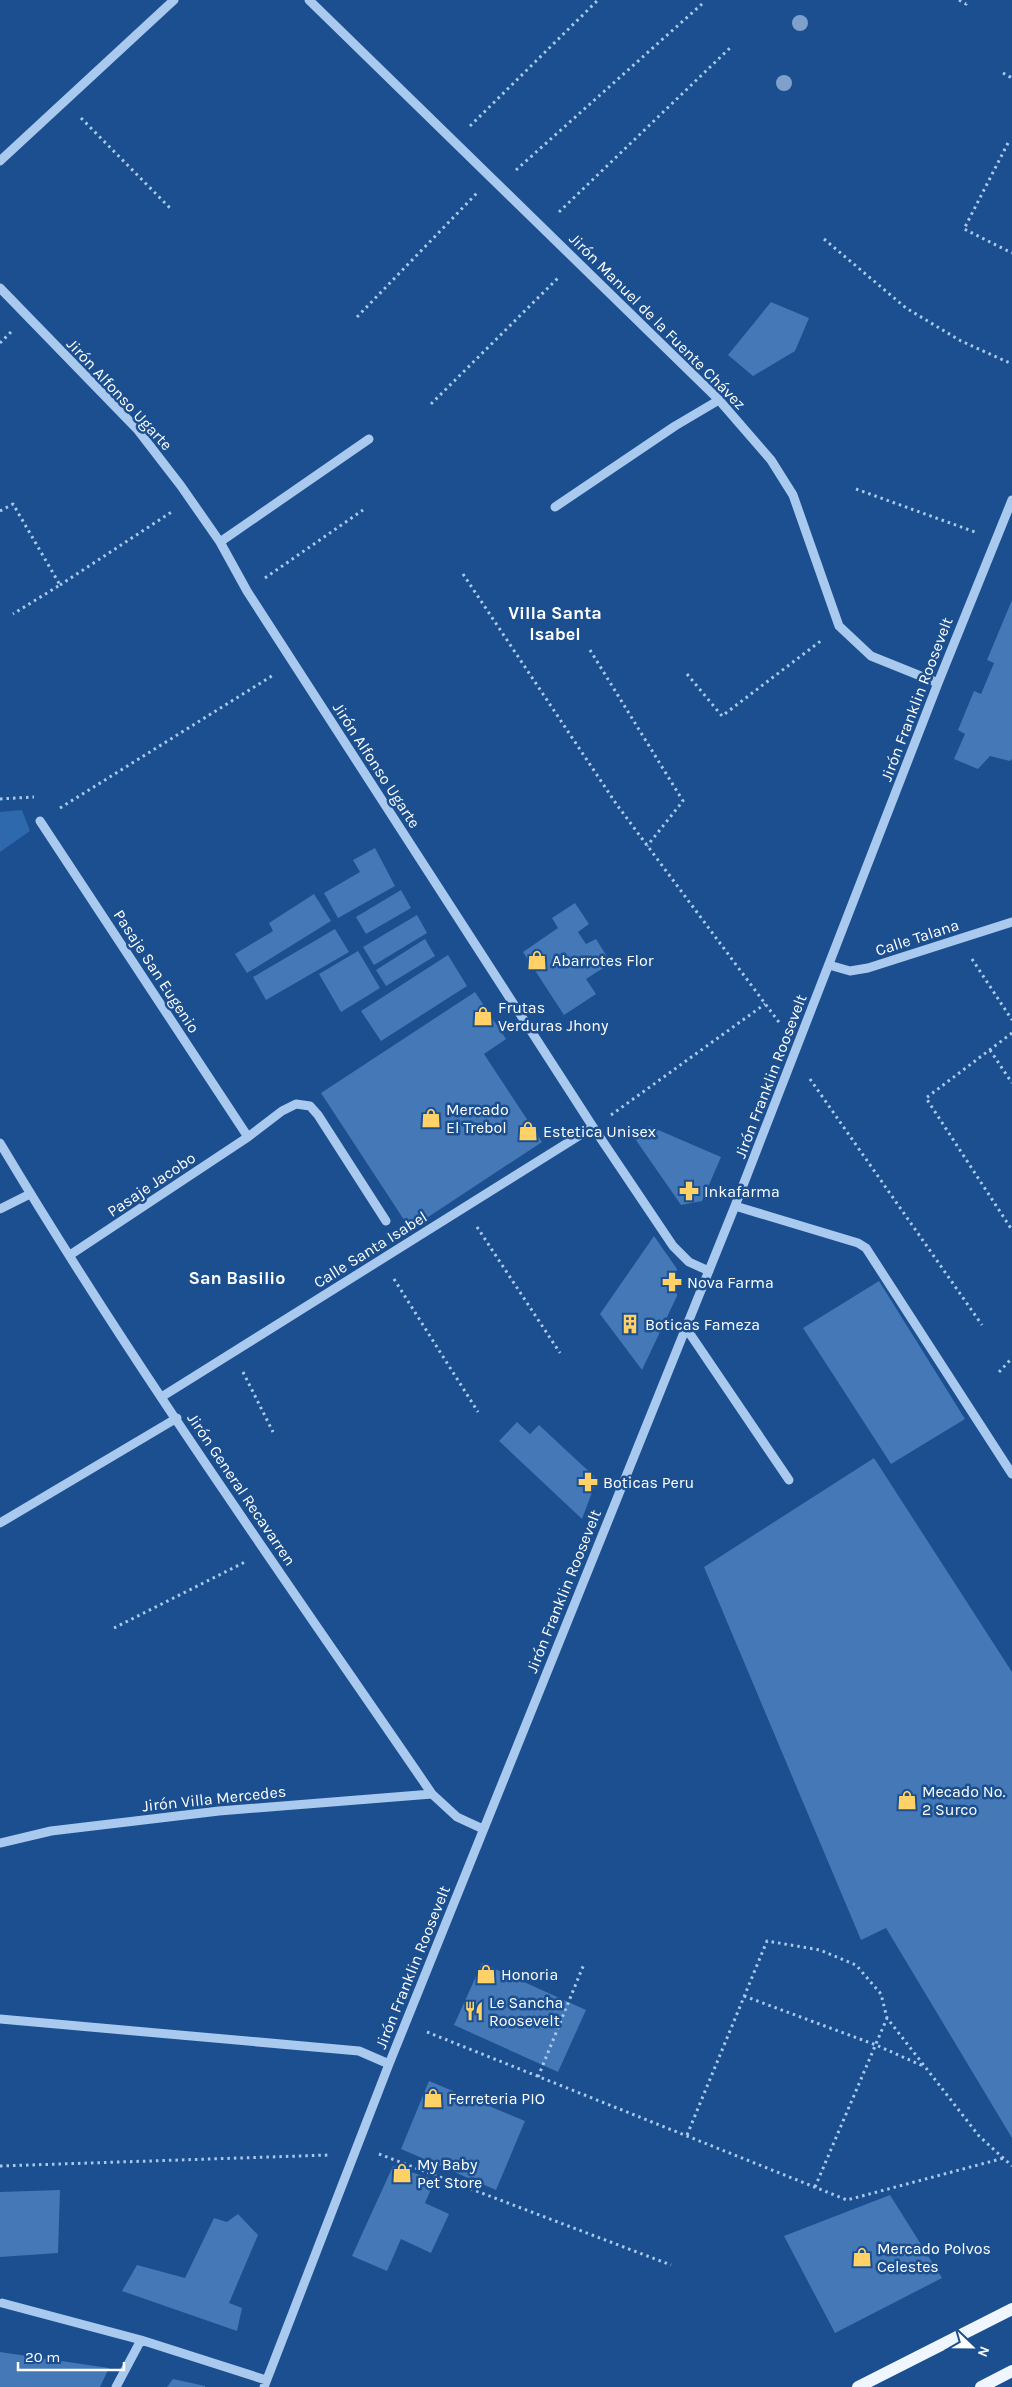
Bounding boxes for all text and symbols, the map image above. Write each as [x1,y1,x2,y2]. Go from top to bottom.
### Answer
street label: Jirón Manuel de la Fuente Chávez [565,229,750,414]
street label: Jirón Alfonso Ugarte [63,334,176,454]
district label: Villa Santa Isabel [508,602,602,645]
street label: Jirón Franklin Roosevelt [876,614,957,784]
street label: Jirón Alfonso Ugarte [329,699,424,832]
street label: Pasaje San Eugenio [110,906,203,1036]
street label: Calle Talana [873,915,961,960]
shop icon: Abarrotes Flor [526,949,548,971]
place label: Abarrotes Flor [552,951,654,970]
street label: Jirón Franklin Roosevelt [730,991,811,1161]
place label: Frutas Verduras Jhony [498,998,609,1035]
shop icon: Frutas Verduras Jhony [472,1005,494,1027]
place label: Mercado El Trebol [446,1100,509,1137]
shop icon: Mercado El Trebol [420,1107,442,1129]
shop icon: Estetica Unisex [517,1120,539,1142]
place label: Estetica Unisex [543,1122,656,1141]
street label: Pasaje Jacobo [104,1148,199,1221]
pharmacy icon: Inkafarma [678,1180,700,1202]
place label: Inkafarma [704,1182,780,1201]
street label: Calle Santa Isabel [310,1207,431,1292]
district label: San Basilio [189,1267,285,1289]
pharmacy icon: Nova Farma [661,1271,683,1293]
place label: Nova Farma [687,1273,774,1292]
building icon: Boticas Fameza [619,1313,641,1335]
place label: Boticas Fameza [645,1315,760,1334]
street label: Jirón General Recavarren [183,1409,300,1569]
pharmacy icon: Boticas Peru [577,1471,599,1493]
place label: Boticas Peru [603,1473,694,1492]
street label: Jirón Franklin Roosevelt [522,1507,605,1676]
street label: Jirón Villa Mercedes [141,1781,287,1816]
place label: Mecado No. 2 Surco [922,1782,1006,1819]
shop icon: Mecado No. 2 Surco [896,1789,918,1811]
street label: Jirón Franklin Roosevelt [371,1883,454,2052]
shop icon: Honoria [475,1963,497,1985]
place label: Honoria [501,1965,558,1984]
place label: Le Sancha Roosevelt [489,1993,563,2030]
restaurant icon: Le Sancha Roosevelt [463,2000,485,2022]
shop icon: Ferreteria PIO [422,2087,444,2109]
place label: Ferreteria PIO [448,2089,545,2108]
place label: My Baby Pet Store [417,2155,482,2192]
shop icon: My Baby Pet Store [391,2162,413,2184]
place label: Mercado Polvos Celestes [877,2239,991,2276]
shop icon: Mercado Polvos Celestes [851,2246,873,2268]
north arrow [947,2322,997,2372]
scale bar [18,2340,124,2372]
text: N [974,2344,993,2360]
text: 20 m [25,2348,60,2366]

